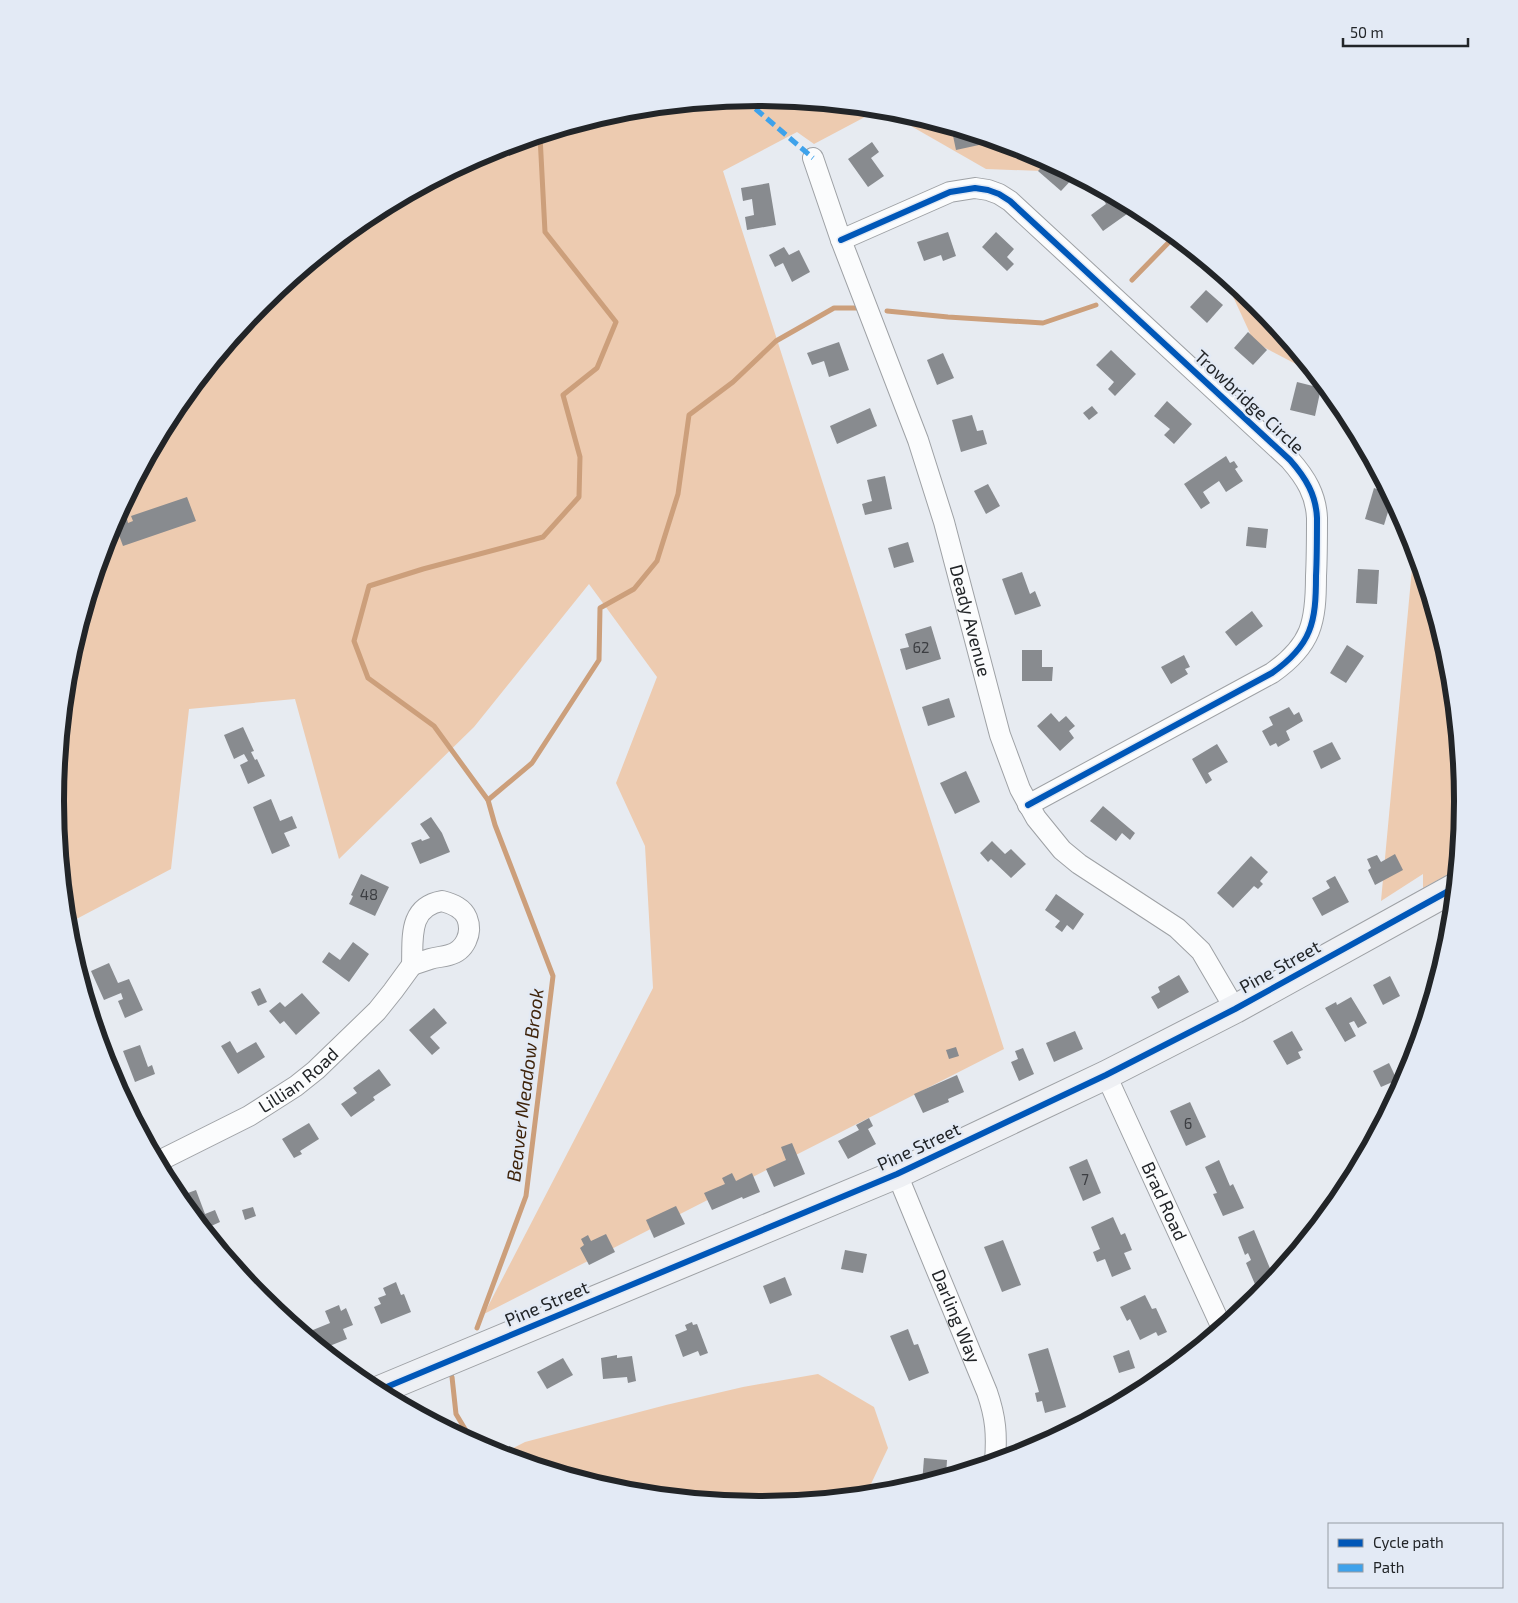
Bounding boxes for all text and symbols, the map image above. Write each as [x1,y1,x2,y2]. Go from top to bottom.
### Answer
scale bar [1343,15,1468,47]
text: 50 m [1350,23,1384,41]
street label: Trowbridge Circle [1190,345,1309,458]
street label: Deady Avenue [946,562,996,679]
house number: 62 [912,638,930,656]
house number: 48 [360,885,378,903]
street label: Pine Street [1235,935,1324,997]
water label: Beaver Meadow Brook [501,987,548,1183]
street label: Lillian Road [254,1042,342,1117]
house number: 6 [1184,1114,1192,1132]
street label: Pine Street [873,1117,964,1175]
street label: Brad Road [1137,1158,1192,1244]
house number: 7 [1081,1170,1089,1188]
street label: Darling Way [928,1266,986,1367]
street label: Pine Street [501,1275,592,1331]
legend [1328,1523,1503,1588]
text: Cycle path [1373,1533,1444,1551]
text: Path [1373,1558,1404,1576]

